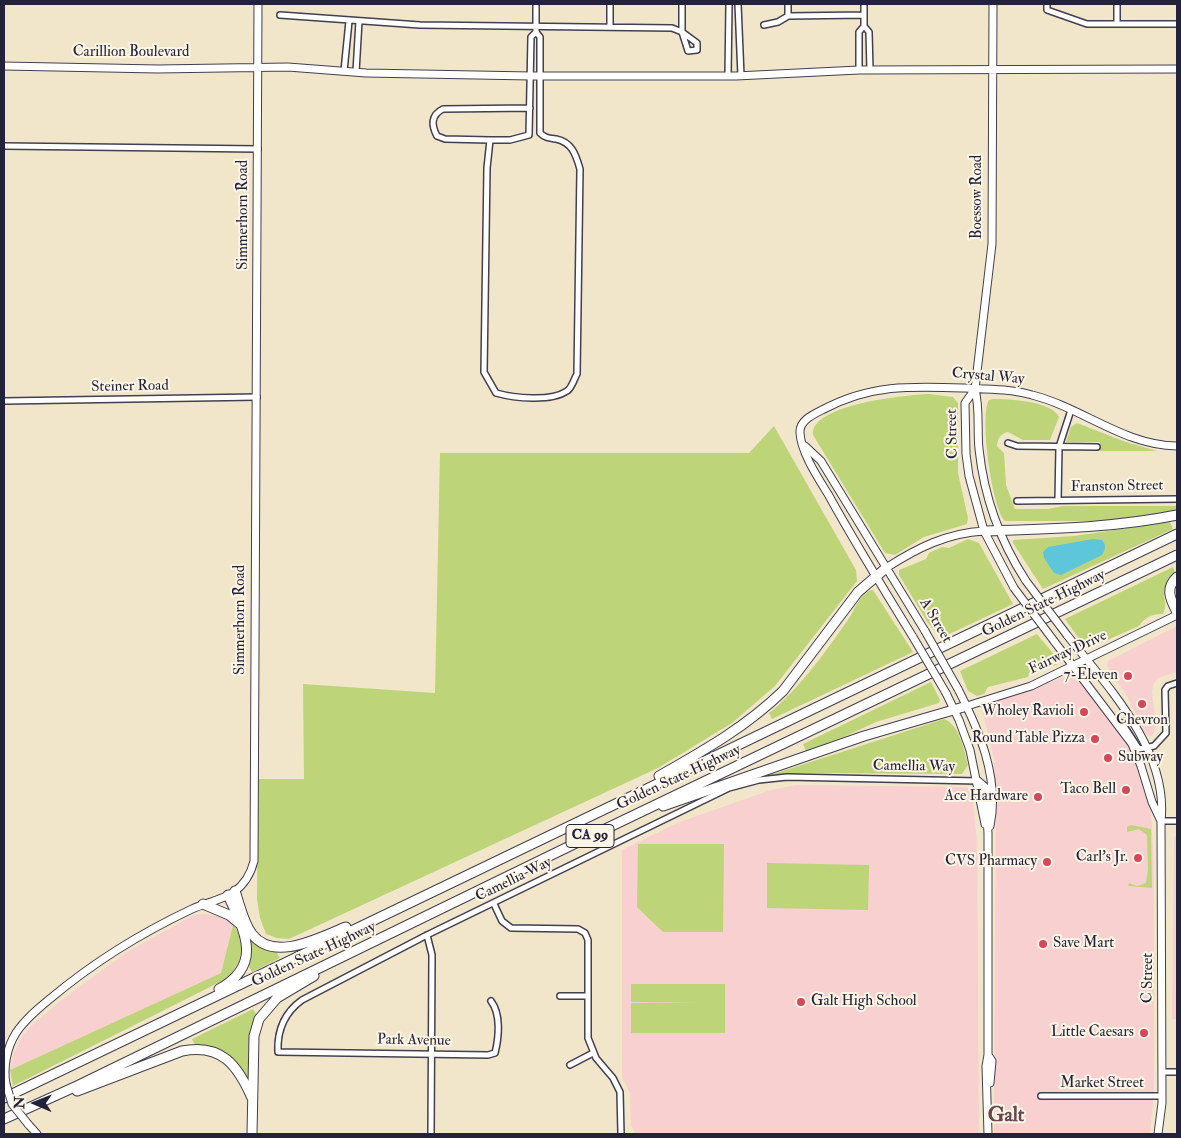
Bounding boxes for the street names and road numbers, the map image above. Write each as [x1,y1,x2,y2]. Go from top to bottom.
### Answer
street label: Carillion Boulevard [73,44,189,62]
street label: Boessow Road [969,155,987,239]
street label: Simmerhorn Road [235,160,253,270]
street label: Crystal Way [951,365,1025,389]
street label: Steiner Road [91,377,169,397]
street label: C Street [944,409,962,459]
street label: Franston Street [1070,477,1164,497]
street label: Simmerhorn Road [232,565,250,675]
street label: Golden State Highway [979,566,1109,642]
street label: A Street [915,595,955,647]
street label: Fairway Drive [1026,627,1110,679]
street label: Golden State Highway [614,741,744,815]
street label: Camellia Way [873,757,955,777]
road number: CA 99 [566,824,614,848]
street label: Camellia Way [473,854,555,906]
street label: Golden State Highway [249,918,379,992]
street label: C Street [1140,953,1158,1003]
street label: Park Avenue [377,1031,451,1051]
street label: Market Street [1060,1075,1144,1093]

